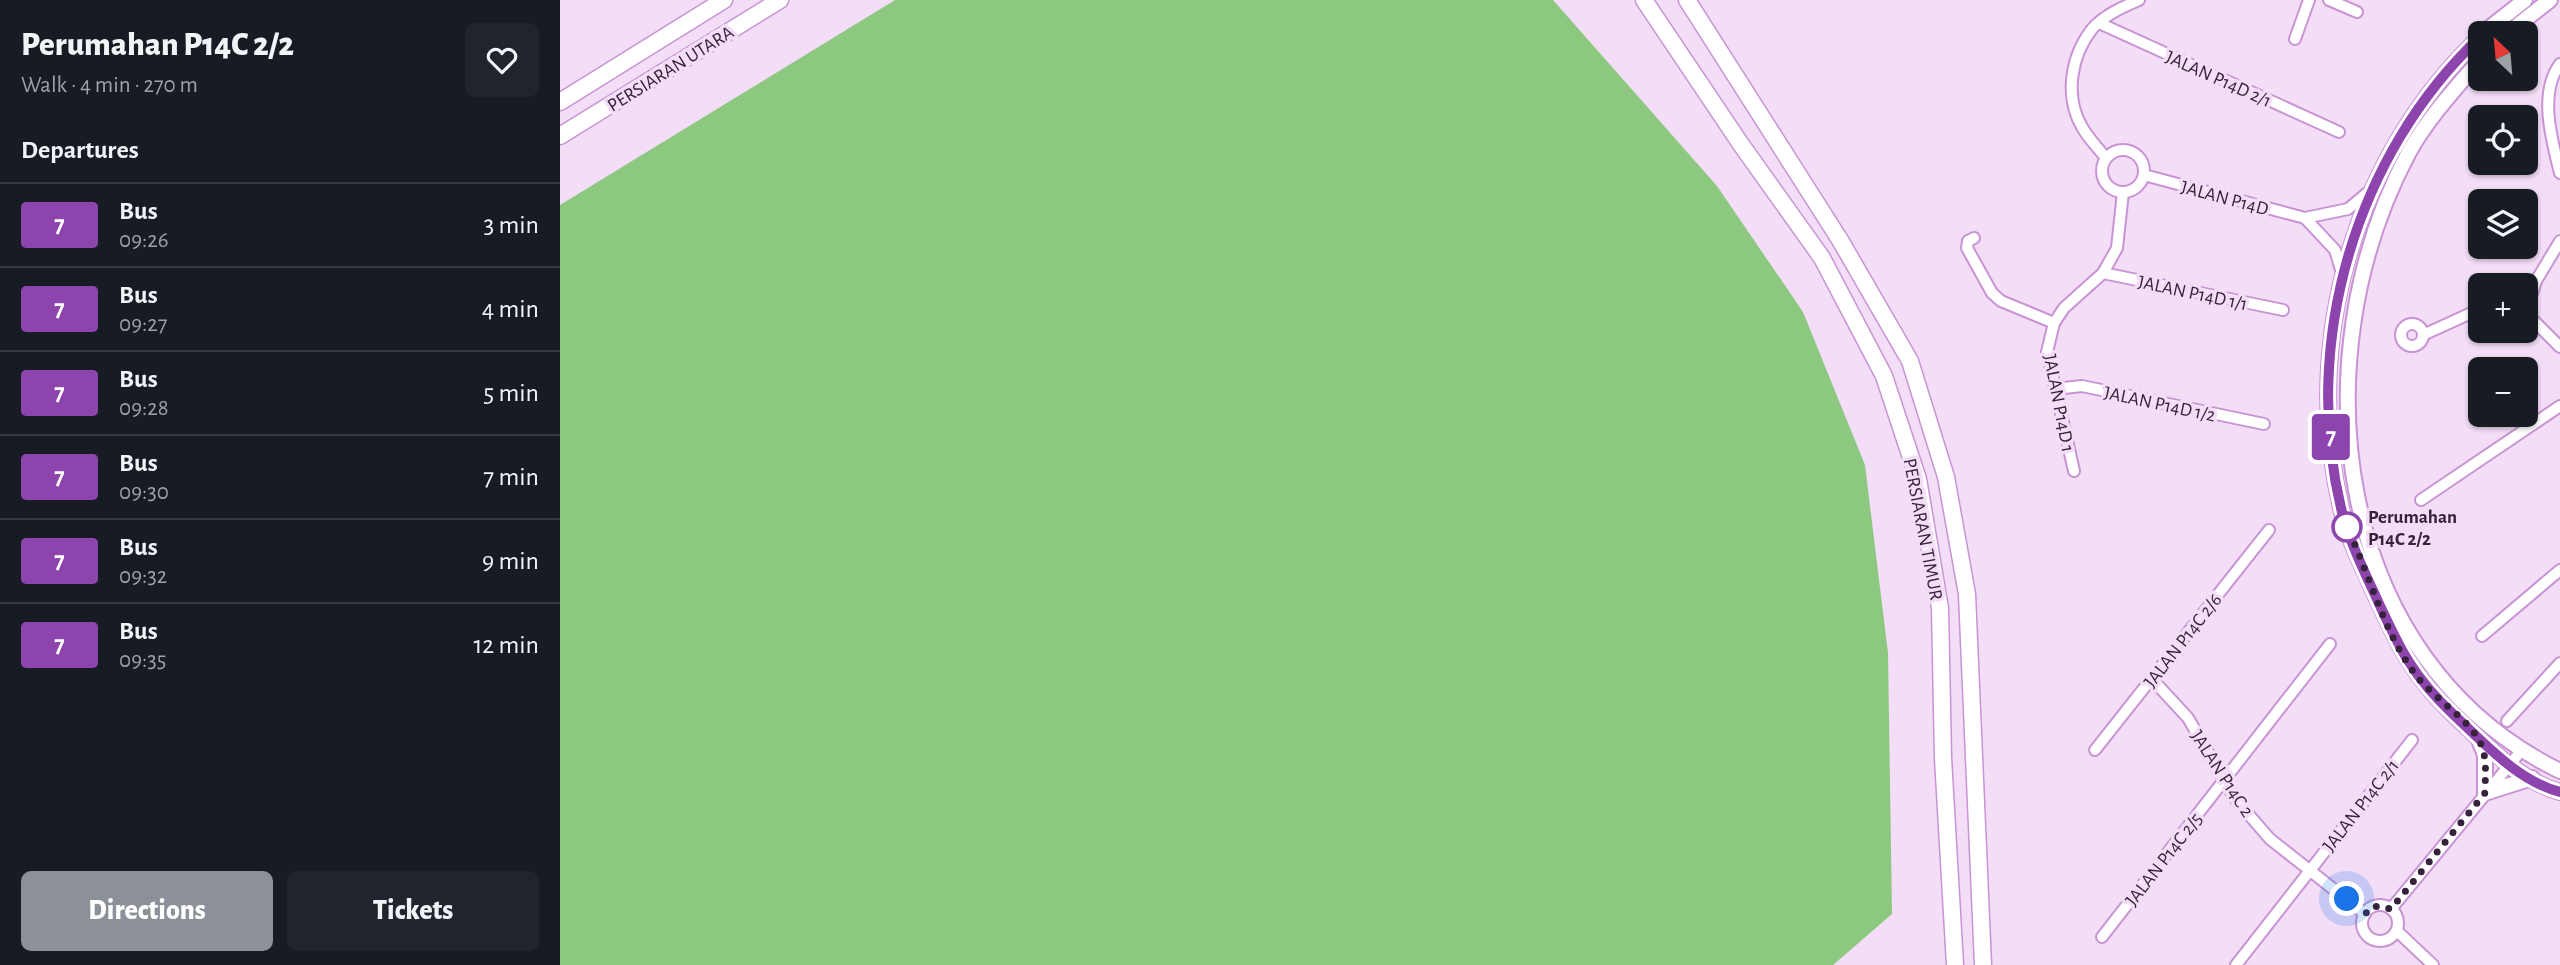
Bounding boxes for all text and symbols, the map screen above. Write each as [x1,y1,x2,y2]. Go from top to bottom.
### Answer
north arrow [2468,21,2538,91]
map controls [2468,21,2538,427]
button: heart [465,23,539,97]
street label: PERSIARAN UTARA [604,23,737,116]
text: Perumahan P14C 2/2 [21,29,294,62]
street label: JALAN P14D 2/1 [2163,48,2274,111]
text: Walk · 4 min · 270 m [21,74,198,97]
button: locate [2468,105,2538,175]
text: Departures [21,137,139,163]
street label: JALAN P14D [2179,178,2270,219]
button: layers [2468,189,2538,259]
text: Bus [119,198,158,224]
text: 3 min [483,212,539,238]
text: 7 [54,213,65,237]
text: 09:26 [119,229,169,252]
street label: JALAN P14D 1/1 [2136,273,2249,314]
button: + [2468,273,2538,343]
text: Bus [119,282,158,308]
text: 4 min [482,296,539,322]
text: 7 [54,297,65,321]
text: 09:27 [119,313,167,336]
street label: JALAN P14D 1 [2040,353,2077,454]
button: − [2468,357,2538,427]
text: Bus [119,366,158,392]
text: 5 min [483,380,539,406]
text: 7 [54,381,65,405]
street label: JALAN P14D 1/2 [2102,383,2218,426]
text: 09:28 [119,397,169,420]
line badge: 7 [2308,414,2354,460]
text: 7 [2326,425,2336,449]
text: Bus [119,450,158,476]
street label: PERSIARAN TIMUR [1899,457,1946,602]
text: 7 min [483,464,539,490]
text: 7 [54,465,65,489]
text: 09:30 [119,481,169,504]
place label: Perumahan P14C 2/2 [2368,508,2457,549]
marker: Perumahan P14C 2/2 [2332,512,2362,542]
text: Bus [119,534,158,560]
text: 9 min [482,548,539,574]
text: 7 [54,549,65,573]
text: 09:32 [119,565,167,588]
street label: JALAN P14C 2/6 [2141,590,2226,691]
text: Bus [119,618,158,644]
text: 12 min [473,632,539,658]
text: 7 [54,633,65,657]
text: 09:35 [119,649,166,672]
street label: JALAN P14C 2 [2187,727,2257,821]
street label: JALAN P14C 2/1 [2320,756,2403,856]
street label: JALAN P14C 2/5 [2122,810,2206,910]
button: Directions [21,871,273,951]
button: Tickets [287,871,539,951]
your location [2329,881,2364,916]

